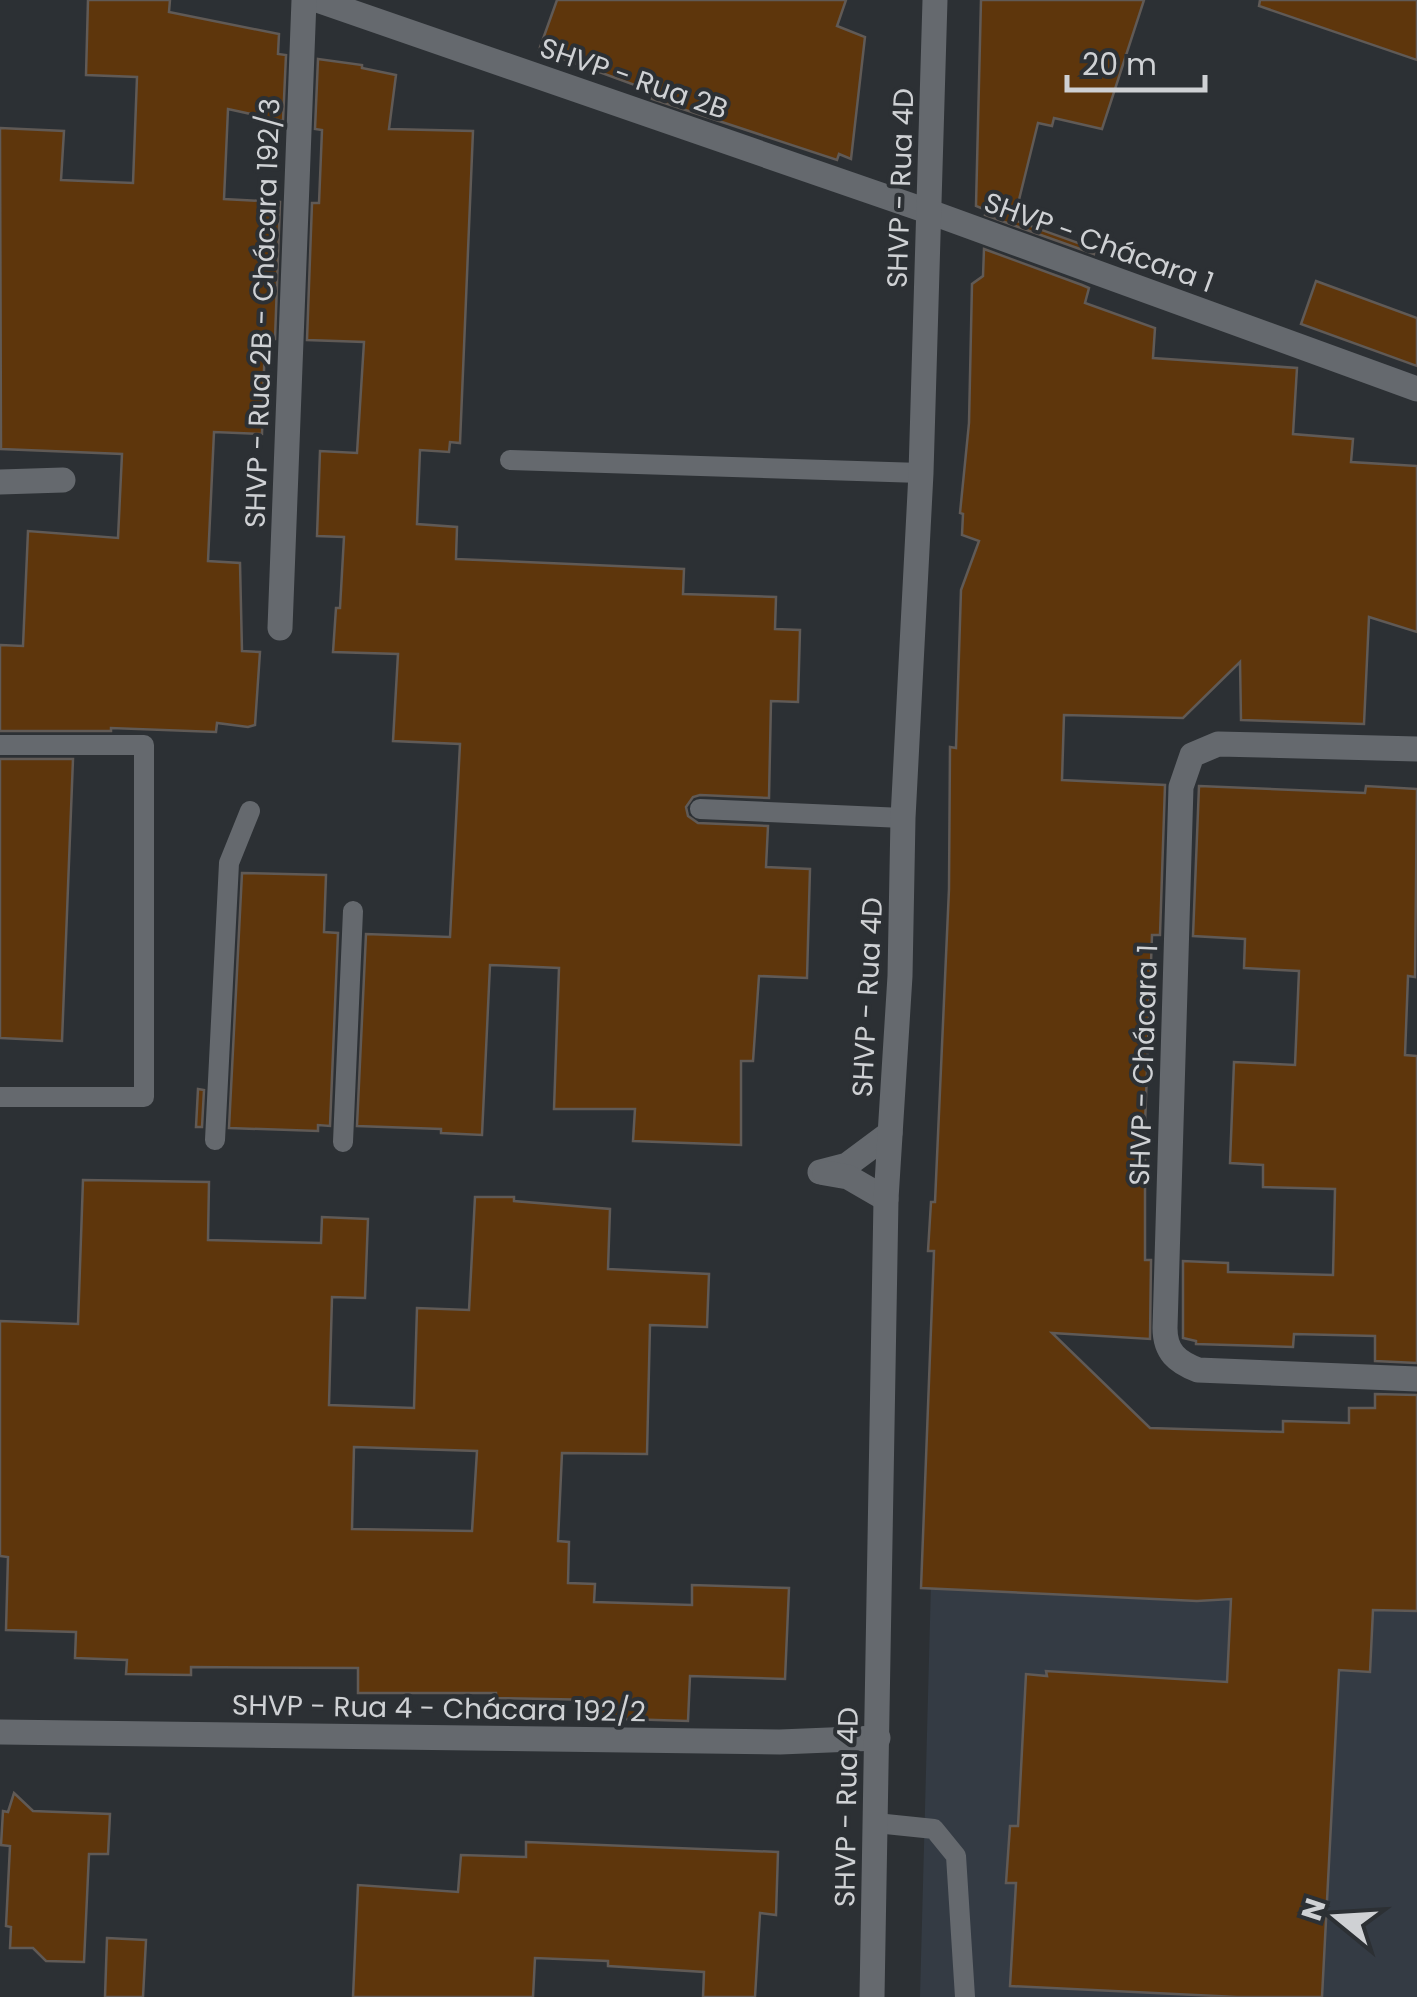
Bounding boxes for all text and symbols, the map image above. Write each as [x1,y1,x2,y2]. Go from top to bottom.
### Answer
street label: SHVP - Rua 2B [535,28,733,129]
scale bar [1067,30,1204,92]
text: 20 m [1082,43,1157,86]
street label: SHVP - Rua 4D [878,87,923,289]
street label: SHVP - Rua 2B - Chácara 192/3 [236,97,289,529]
street label: SHVP - Chácara 1 [979,183,1219,302]
street label: SHVP - Rua 4D [843,896,892,1098]
street label: SHVP - Chácara 1 [1120,944,1167,1186]
street label: SHVP - Rua 4 - Chácara 192/2 [232,1685,646,1732]
street label: SHVP - Rua 4D [825,1707,868,1907]
north arrow [1287,1867,1387,1967]
text: N [1292,1893,1335,1925]

